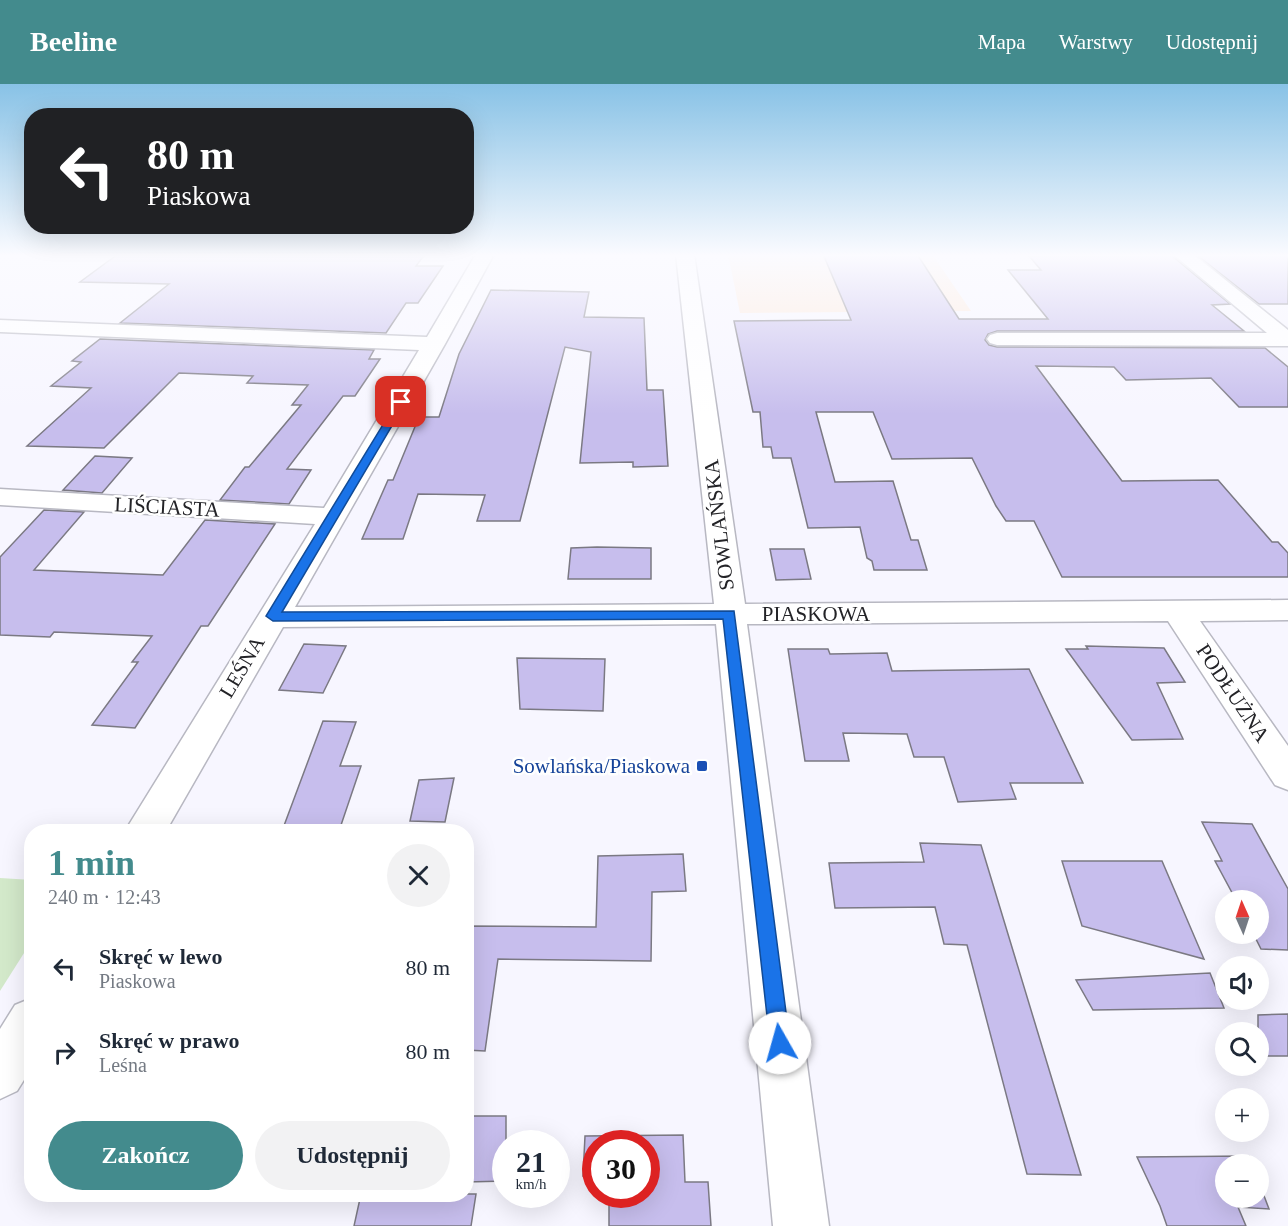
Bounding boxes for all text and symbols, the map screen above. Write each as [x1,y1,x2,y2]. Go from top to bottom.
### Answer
text: Beeline [30,26,117,57]
text: Mapa [978,30,1026,54]
text: Warstwy [1059,30,1133,54]
text: Udostępnij [1166,30,1258,54]
icon: left [48,132,126,210]
text: 80 m [147,132,235,178]
text: Piaskowa [147,181,251,211]
pin [375,376,426,427]
icon: arrive [384,385,417,418]
street label: SOWLAŃSKA [699,457,739,592]
street label: LIŚCIASTA [114,492,221,522]
street label: PIASKOWA [762,602,871,626]
street label: LEŚNA [214,631,270,702]
street label: PODŁUŻNA [1191,639,1275,747]
place label: Sowlańska/Piaskowa [513,754,691,778]
marker: Sowlańska/Piaskowa [695,759,709,773]
text: 1 min [48,843,135,883]
button: close [387,844,450,907]
text: 240 m · 12:43 [48,886,161,908]
north arrow [1215,890,1269,944]
map controls [1215,890,1269,1208]
text: Skręć w lewo [99,944,222,969]
icon: left [48,952,81,985]
text: 80 m [405,955,450,980]
button: sound [1215,956,1269,1010]
text: Piaskowa [99,970,176,992]
position arrow [748,1011,812,1075]
button: search [1215,1022,1269,1076]
text: Skręć w prawo [99,1028,240,1053]
icon: right [48,1036,81,1069]
text: 80 m [405,1039,450,1064]
text: Leśna [99,1054,147,1076]
button: + [1215,1088,1269,1142]
button: Zakończ [48,1121,243,1190]
button: Udostępnij [255,1121,450,1190]
speed limit sign: 30 [582,1130,660,1208]
text: 21 [516,1145,546,1178]
button: − [1215,1154,1269,1208]
text: km/h [516,1176,546,1192]

